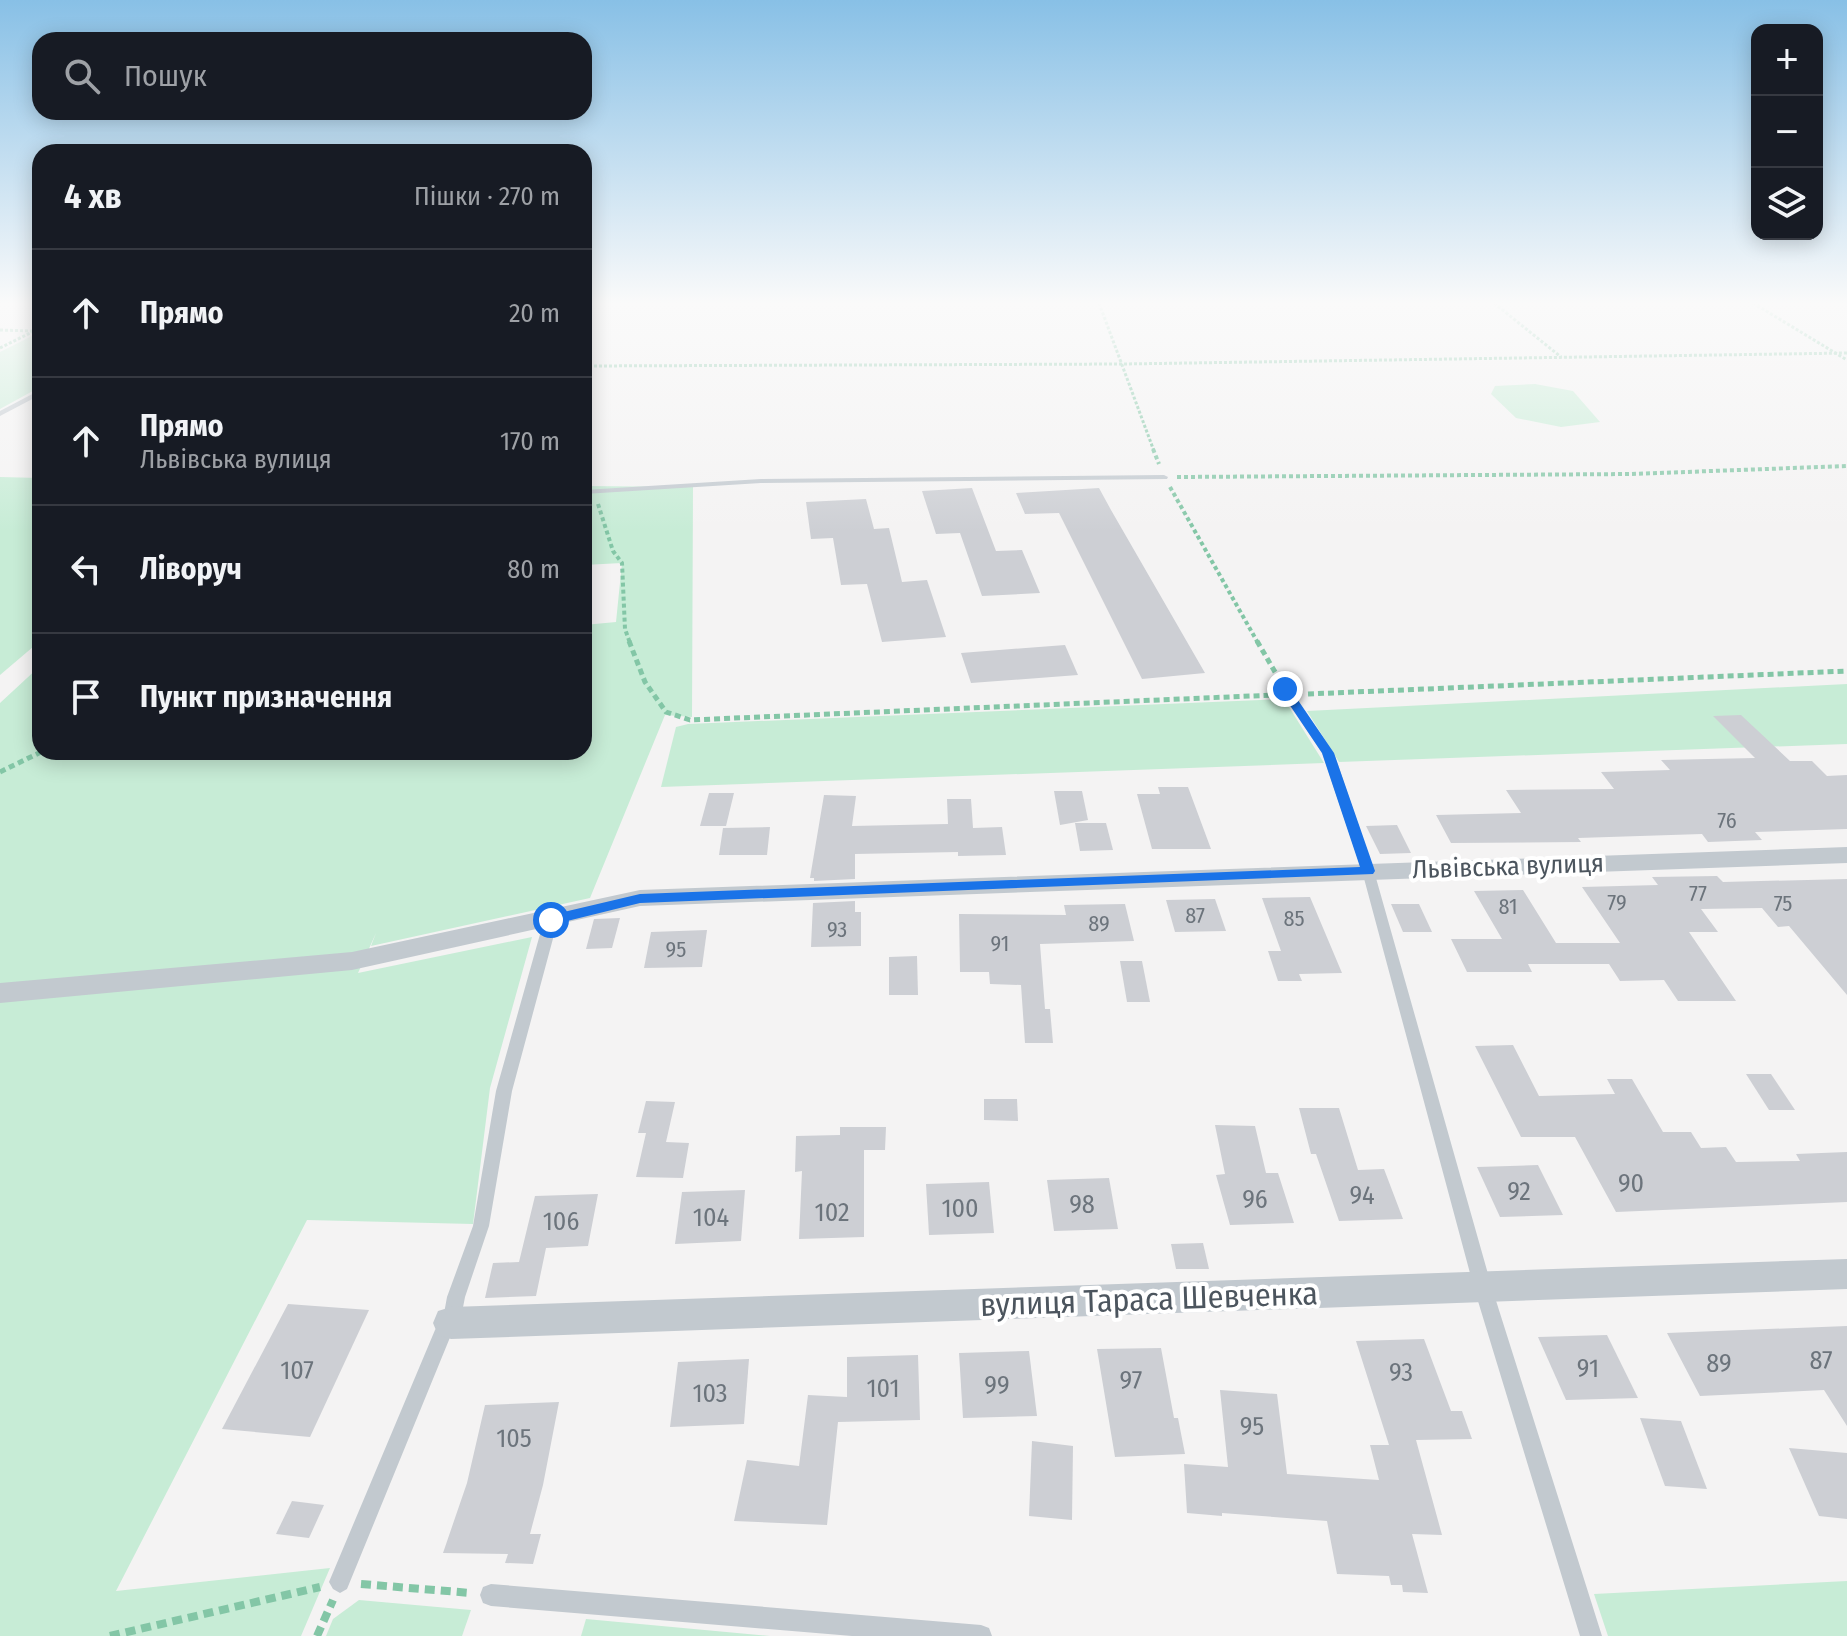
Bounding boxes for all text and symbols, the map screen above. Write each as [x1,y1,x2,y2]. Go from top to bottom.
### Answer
map controls [1751,24,1823,240]
button: + [1751,24,1823,96]
search box [32,32,592,120]
icon: search [60,54,104,98]
text: Пошук [124,58,207,94]
button: − [1751,96,1823,168]
button: layers [1751,168,1823,240]
text: 4 хв [64,176,122,217]
text: Пішки · 270 m [414,181,560,212]
icon: ahead [64,291,108,335]
text: Прямо [140,295,224,331]
text: 20 m [509,298,560,329]
text: Прямо [140,408,224,444]
icon: ahead [64,419,108,463]
text: 170 m [500,426,560,457]
text: Львівська вулиця [140,444,332,475]
icon: left [64,547,108,591]
text: Ліворуч [140,551,242,587]
text: 80 m [507,554,560,585]
route end [1267,671,1303,707]
icon: arrive [64,675,108,719]
text: Пункт призначення [140,679,392,715]
house number: 76 [1717,807,1737,834]
street label: Львівська вулиця [1412,848,1604,885]
house number: 77 [1689,880,1707,907]
house number: 79 [1607,889,1627,916]
house number: 75 [1774,890,1792,917]
house number: 81 [1498,893,1518,920]
route start [533,902,569,938]
house number: 87 [1185,902,1205,929]
house number: 85 [1283,905,1305,932]
house number: 89 [1088,910,1110,937]
house number: 93 [827,916,847,943]
house number: 91 [991,930,1009,957]
house number: 95 [666,936,686,963]
house number: 90 [1618,1168,1644,1199]
house number: 92 [1507,1176,1531,1207]
house number: 94 [1349,1180,1375,1211]
house number: 96 [1242,1184,1268,1215]
house number: 98 [1069,1189,1095,1220]
house number: 100 [941,1193,979,1224]
house number: 102 [815,1197,849,1228]
house number: 104 [693,1202,729,1233]
house number: 106 [543,1206,579,1237]
street label: вулиця Тараса Шевченка [979,1274,1319,1324]
house number: 87 [1809,1345,1833,1376]
house number: 89 [1706,1348,1732,1379]
house number: 91 [1577,1353,1599,1384]
house number: 107 [280,1355,314,1386]
house number: 93 [1389,1357,1413,1388]
house number: 97 [1120,1365,1142,1396]
house number: 99 [984,1370,1010,1401]
house number: 101 [866,1373,900,1404]
house number: 103 [692,1378,728,1409]
house number: 95 [1240,1411,1264,1442]
house number: 105 [496,1423,532,1454]

